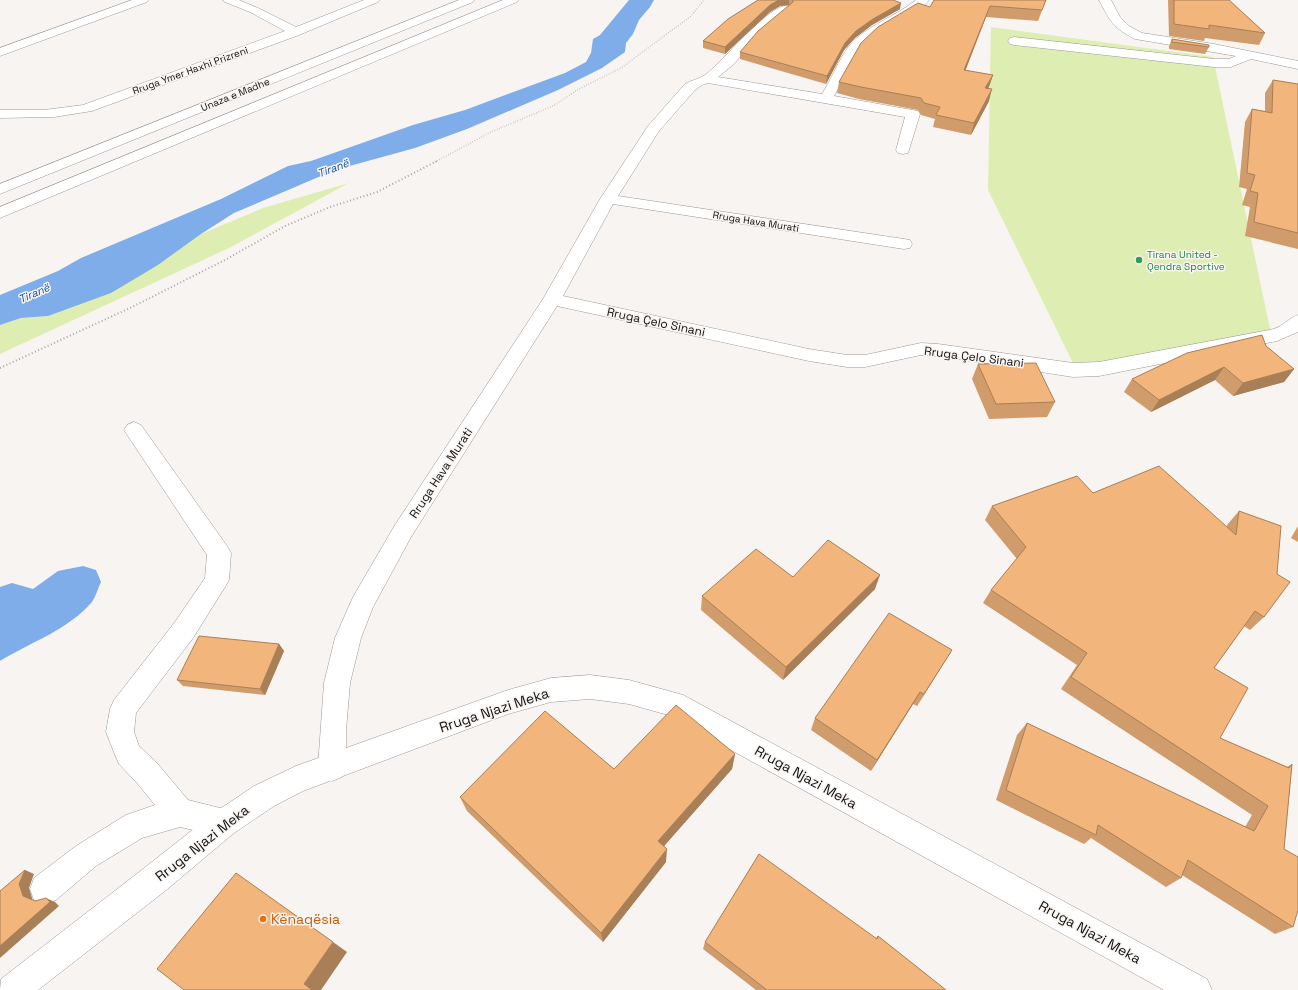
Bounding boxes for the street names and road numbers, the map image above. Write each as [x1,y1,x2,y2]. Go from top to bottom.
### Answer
street label: Rruga Ymer Haxhi Prizreni [131,43,250,97]
street label: Unaza e Madhe [199,75,272,114]
street label: Rruga Hava Murati [712,208,800,235]
street label: Rruga Çelo Sinani [605,304,707,340]
street label: Rruga Çelo Sinani [923,343,1025,371]
street label: Rruga Hava Murati [406,425,476,521]
street label: Rruga Njazi Meka [437,684,551,736]
street label: Rruga Njazi Meka [752,741,860,813]
street label: Rruga Njazi Meka [151,801,253,885]
street label: Rruga Njazi Meka [1036,896,1144,968]

